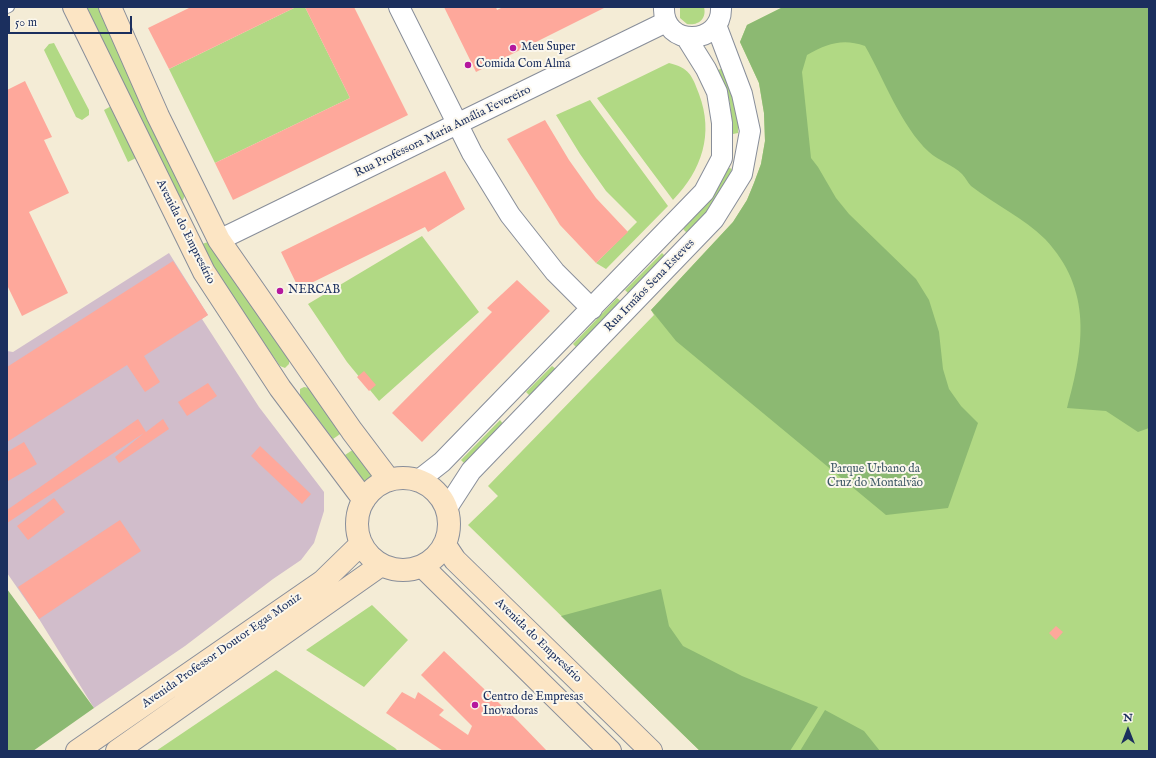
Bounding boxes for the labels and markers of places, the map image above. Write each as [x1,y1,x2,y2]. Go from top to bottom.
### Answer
place label: Meu Super [521,41,575,55]
marker: Meu Super [508,43,518,53]
place label: Comida Com Alma [476,58,570,72]
marker: Comida Com Alma [463,60,473,70]
place label: NERCAB [288,284,340,298]
marker: NERCAB [275,286,285,296]
place label: Centro de Empresas Inovadoras [483,691,583,719]
marker: Centro de Empresas Inovadoras [470,700,480,710]

